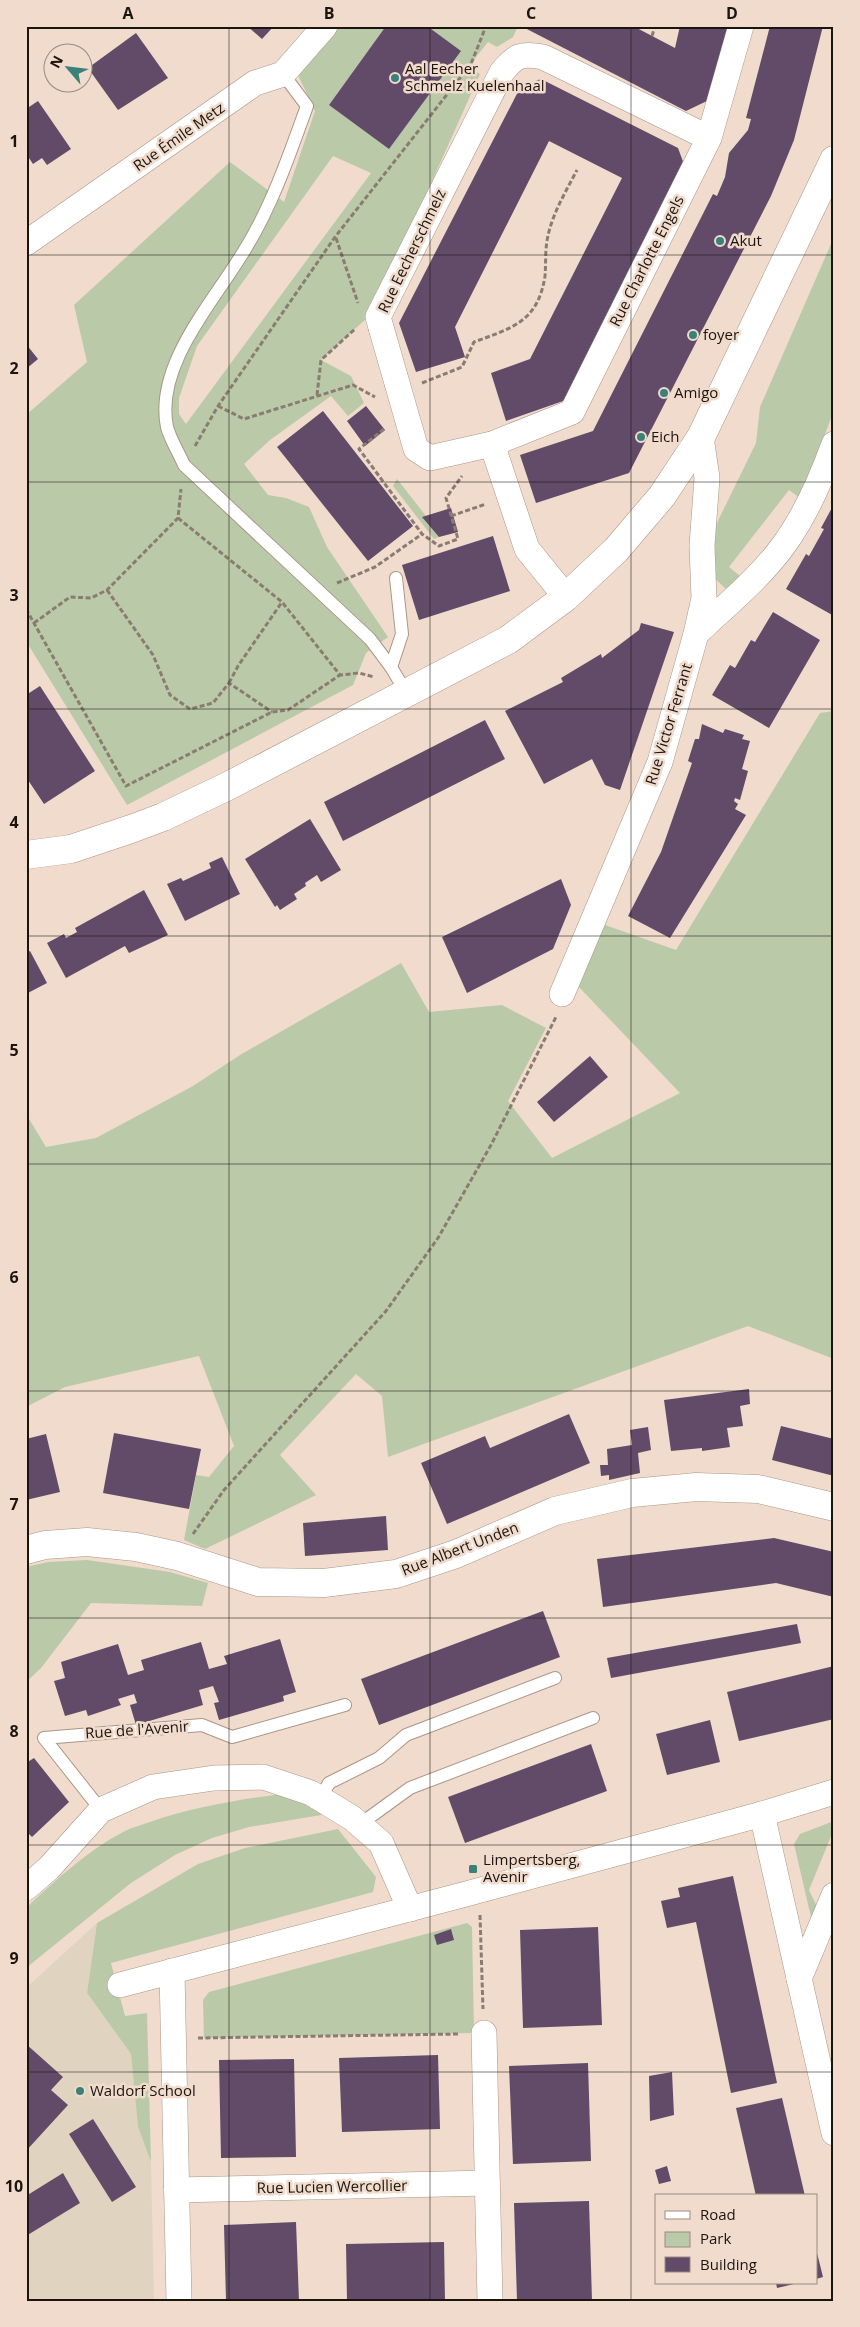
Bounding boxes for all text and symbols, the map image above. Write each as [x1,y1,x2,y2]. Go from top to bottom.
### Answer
text: A [122,2,134,24]
text: B [324,2,334,24]
text: C [526,2,536,24]
text: D [726,2,738,24]
north arrow [42,42,92,92]
text: N [45,52,67,71]
place label: Aal Eecher Schmelz Kuelenhaal [405,58,545,95]
marker: Aal Eecher Schmelz Kuelenhaal [389,72,401,84]
street label: Rue Émile Metz [129,97,228,175]
text: 1 [9,130,19,152]
street label: Rue Eecherschmelz [372,185,450,316]
street label: Rue Charlotte Engels [604,192,688,330]
place label: Akut [730,230,762,250]
marker: Akut [714,235,726,247]
place label: foyer [703,324,739,344]
marker: foyer [687,329,699,341]
text: 2 [9,357,19,379]
place label: Amigo [674,382,718,402]
marker: Amigo [658,387,670,399]
place label: Eich [651,426,680,446]
marker: Eich [635,431,647,443]
text: 3 [9,584,19,606]
street label: Rue Victor Ferrant [640,660,696,787]
text: 4 [9,811,19,833]
text: 5 [9,1039,19,1061]
text: 6 [9,1266,19,1288]
text: 7 [9,1493,19,1515]
street label: Rue Albert Unden [398,1517,521,1580]
street label: Rue de l'Avenir [84,1715,189,1743]
text: 8 [9,1720,19,1742]
place label: Limpertsberg, Avenir [483,1849,581,1886]
marker: Limpertsberg, Avenir [467,1863,479,1875]
text: 9 [9,1947,19,1969]
place label: Waldorf School [90,2080,196,2100]
marker: Waldorf School [74,2085,86,2097]
text: 10 [5,2175,23,2197]
street label: Rue Lucien Wercollier [256,2175,408,2197]
legend [655,2194,818,2284]
text: Road [700,2204,736,2224]
text: Park [700,2228,731,2248]
text: Building [700,2254,757,2274]

